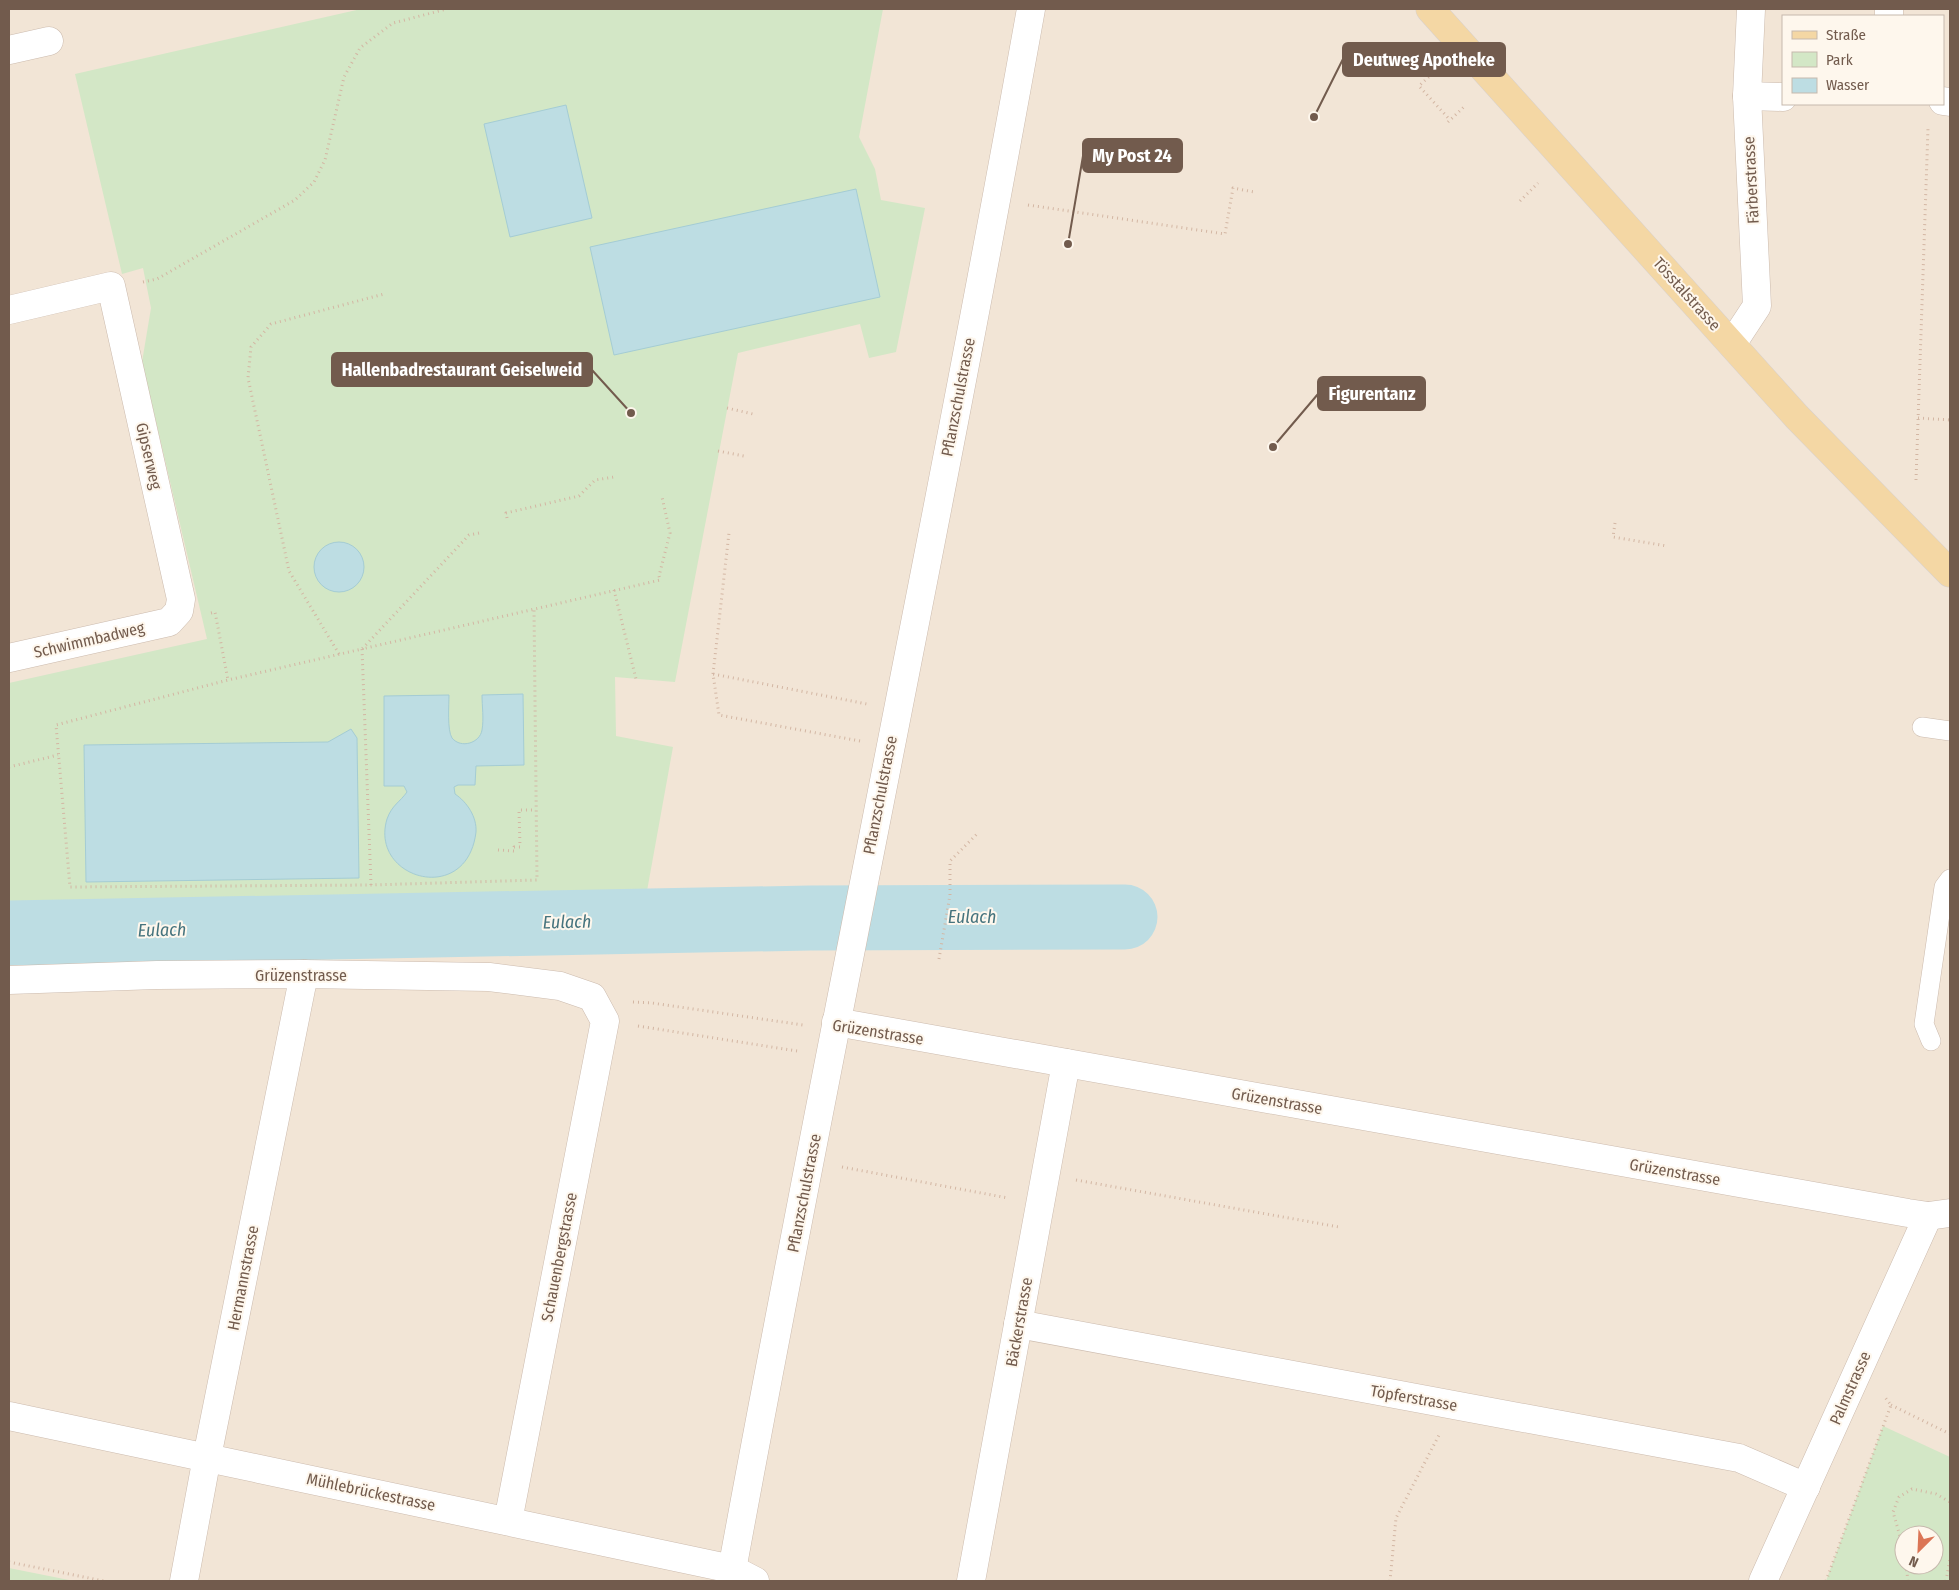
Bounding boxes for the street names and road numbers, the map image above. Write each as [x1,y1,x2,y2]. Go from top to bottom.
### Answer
street label: Färberstrasse [1739,136,1763,224]
street label: Tösstalstrasse [1649,254,1725,335]
street label: Pflanzschulstrasse [937,336,979,458]
street label: Gipserweg [132,421,166,492]
street label: Schwimmbadweg [32,618,147,662]
street label: Pflanzschulstrasse [859,734,901,856]
street label: Grüzenstrasse [255,966,347,985]
street label: Grüzenstrasse [831,1015,925,1049]
street label: Grüzenstrasse [1230,1084,1324,1118]
street label: Pflanzschulstrasse [783,1132,825,1254]
street label: Grüzenstrasse [1628,1155,1722,1189]
street label: Schauenbergstrasse [537,1191,581,1323]
street label: Hermannstrasse [224,1224,263,1332]
street label: Bäckerstrasse [1002,1276,1036,1368]
street label: Palmstrasse [1825,1348,1875,1428]
street label: Töpferstrasse [1369,1381,1459,1415]
street label: Mühlebrückestrasse [305,1469,437,1515]

